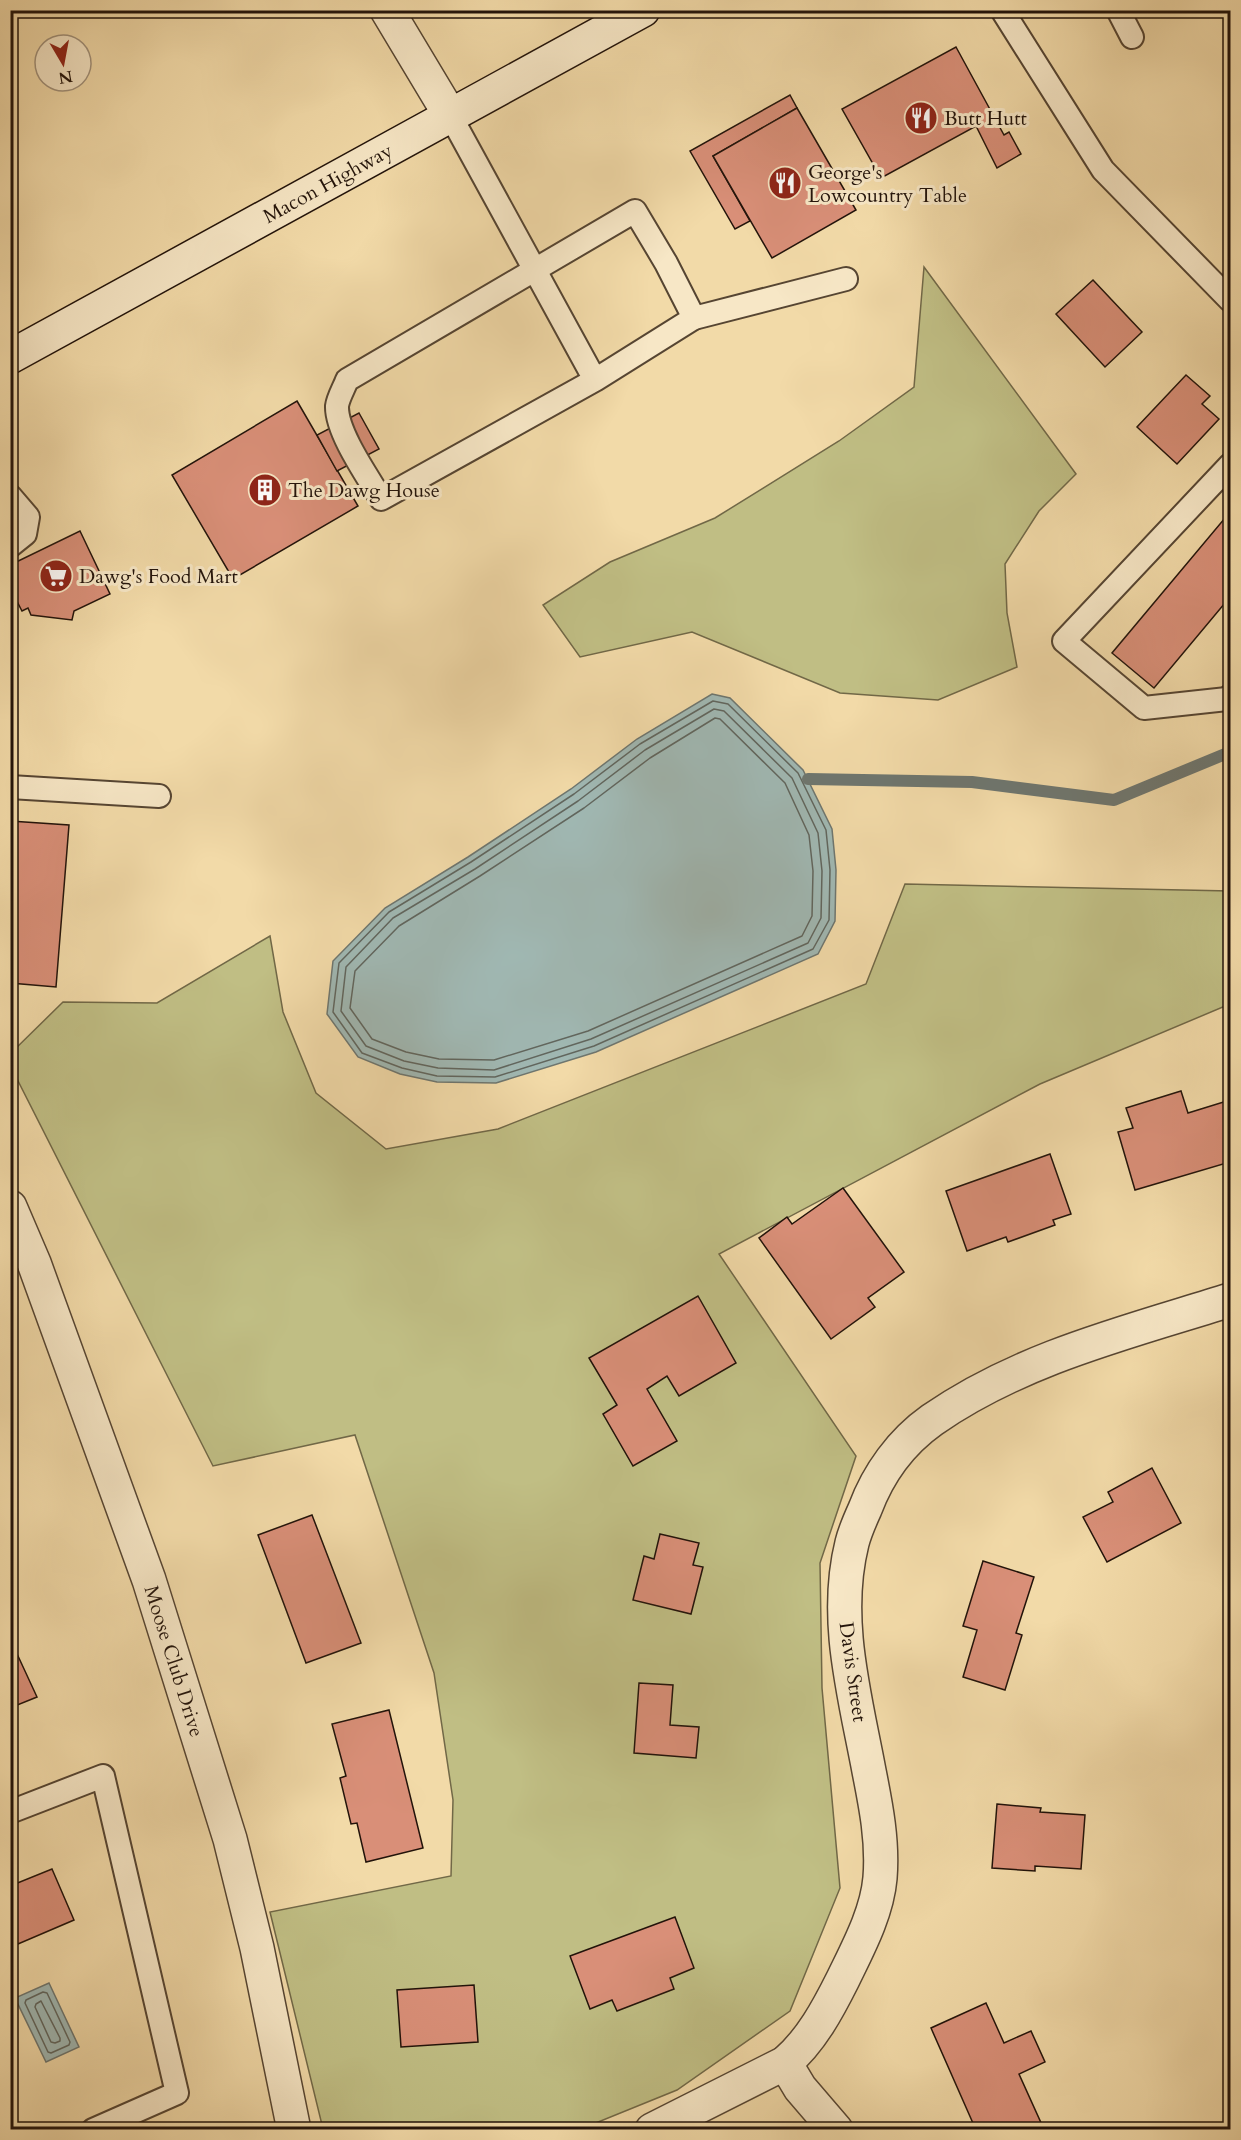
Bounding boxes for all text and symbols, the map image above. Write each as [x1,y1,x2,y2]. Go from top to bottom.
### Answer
north arrow [33,33,93,93]
text: N [57,65,74,89]
restaurant icon: Butt Hutt [903,100,939,136]
place label: Butt Hutt [944,105,1028,132]
street label: Macon Highway [258,136,397,229]
place label: George's Lowcountry Table [808,159,967,209]
restaurant icon: George's Lowcountry Table [767,165,803,201]
building icon: The Dawg House [247,472,283,508]
place label: The Dawg House [288,477,440,504]
supermarket icon: Dawg's Food Mart [38,558,74,594]
place label: Dawg's Food Mart [79,563,239,590]
street label: Moose Club Drive [138,1582,211,1740]
street label: Davis Street [833,1620,873,1724]

